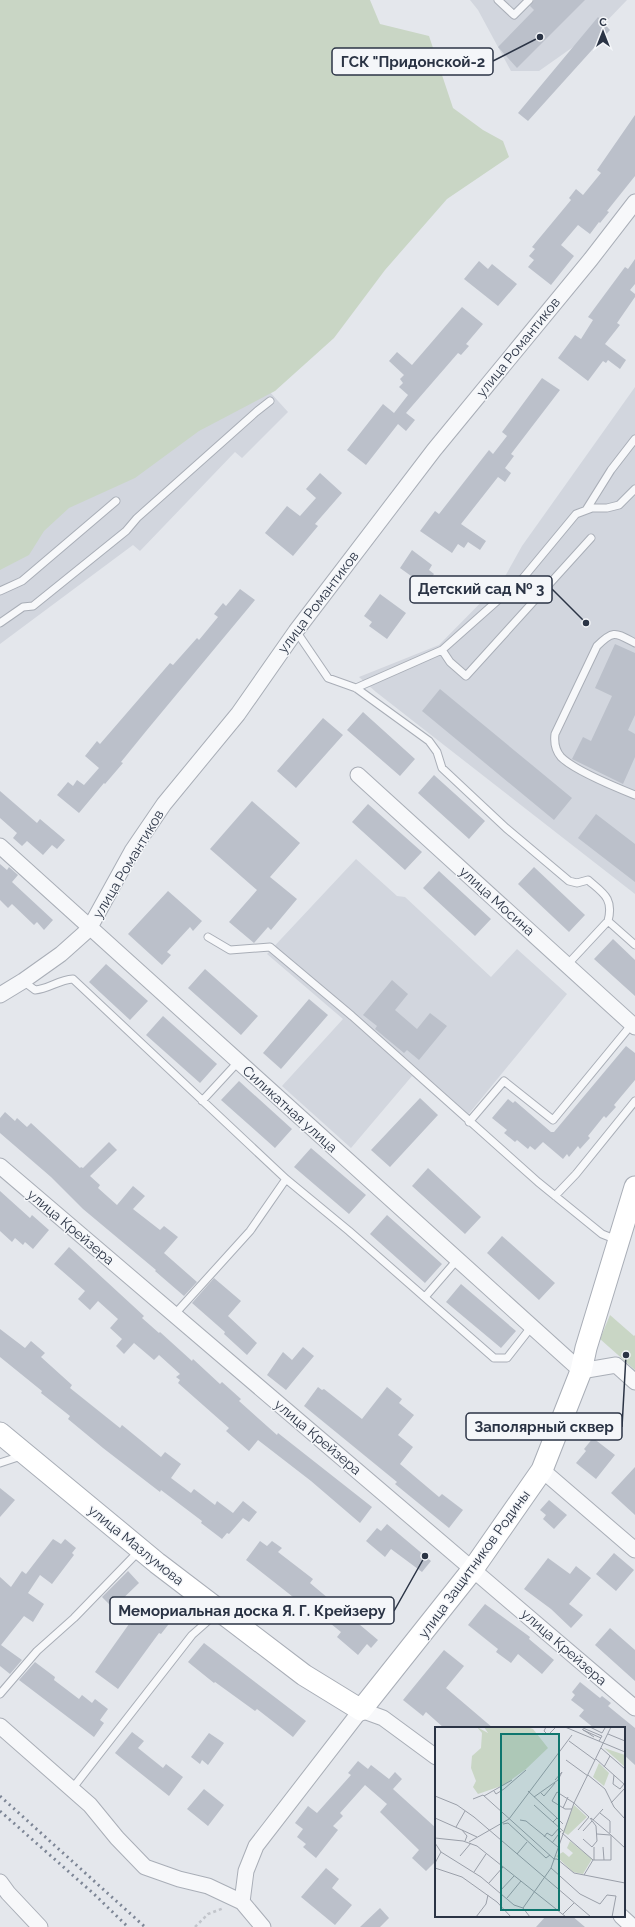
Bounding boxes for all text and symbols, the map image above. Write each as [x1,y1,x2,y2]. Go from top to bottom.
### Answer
north arrow [583,12,623,52]
text: С [599,16,607,29]
callout: ГСК "Придонской-2 [332,48,493,75]
text: ГСК "Придонской-2 [341,53,485,71]
street label: улица Романтиков [473,294,563,400]
street label: улица Романтиков [274,548,362,656]
callout: Детский сад № 3 [410,576,552,603]
text: Детский сад № 3 [418,580,544,598]
street label: улица Романтиков [89,807,167,921]
street label: улица Мосина [456,863,538,939]
street label: Силикатная улица [240,1062,340,1156]
street label: улица Крейзера [24,1186,118,1268]
street label: улица Крейзера [271,1396,365,1478]
callout: Заполярный сквер [466,1413,622,1440]
text: Заполярный сквер [474,1418,614,1436]
street label: улица Защитников Родины [415,1487,533,1641]
street label: улица Мазлумова [85,1502,187,1588]
callout: Мемориальная доска Я. Г. Крейзеру [110,1597,394,1624]
text: Мемориальная доска Я. Г. Крейзеру [118,1602,387,1620]
street label: улица Крейзера [518,1605,610,1689]
inset map [435,1727,625,1917]

